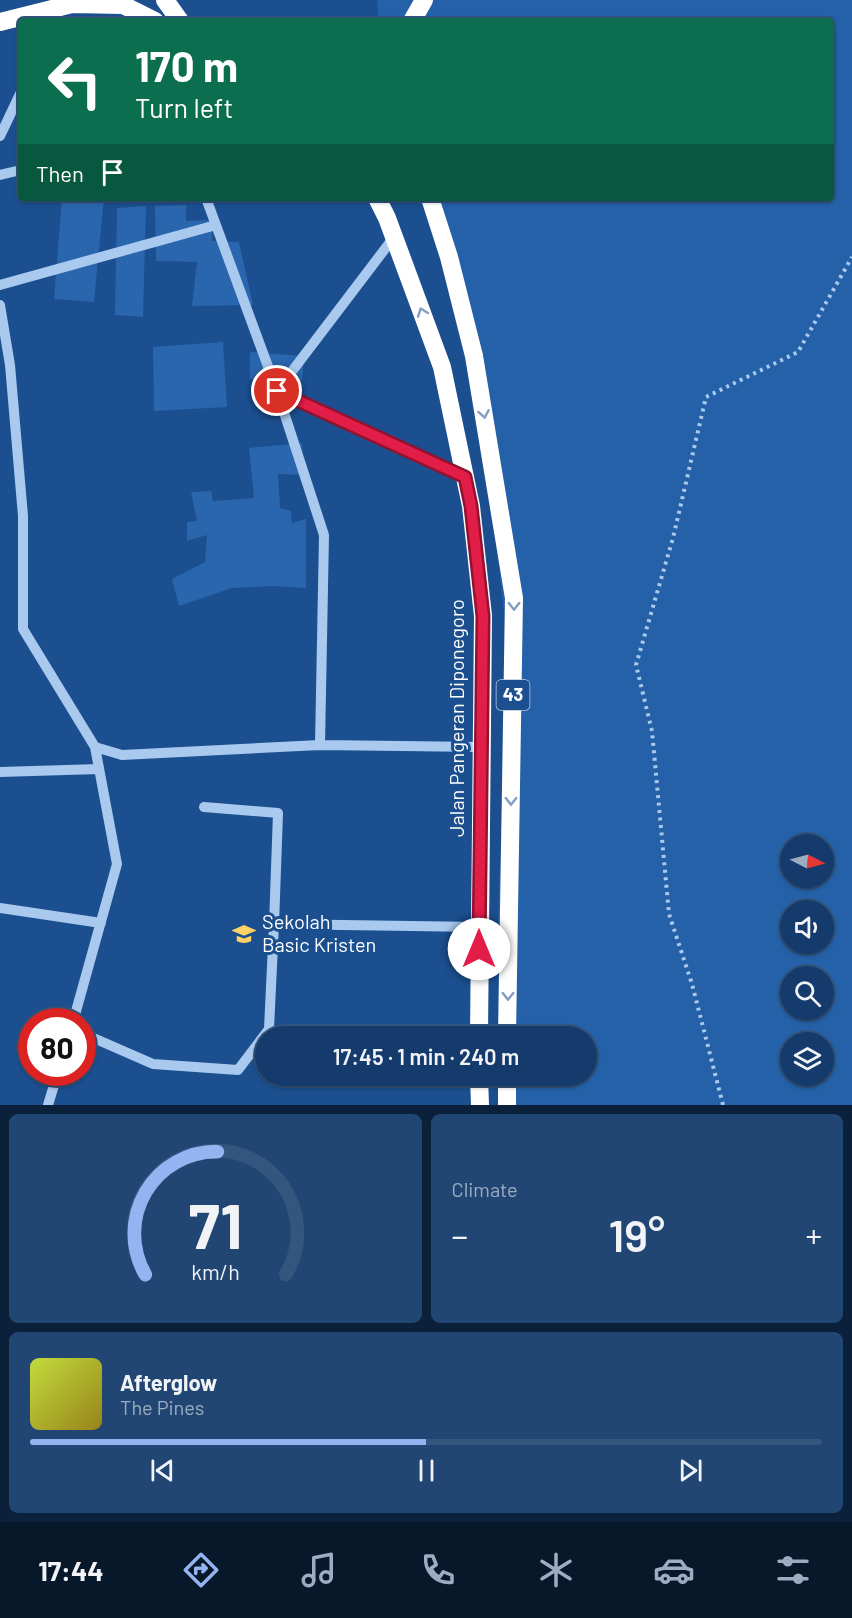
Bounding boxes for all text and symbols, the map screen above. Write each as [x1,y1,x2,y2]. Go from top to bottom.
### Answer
text: 170 m [135,40,238,90]
icon: left [36,42,114,120]
text: Turn left [135,91,233,123]
icon: arrive [96,156,129,189]
text: Then [36,160,84,186]
one-way arrow [416,307,429,318]
pin [251,365,302,416]
icon: arrive [260,374,293,407]
one-way arrow [477,409,490,419]
street label: Jalan Pangeran Diponegoro [444,599,468,837]
one-way arrow [508,602,520,611]
road number: 43 [496,680,530,710]
one-way arrow [505,797,517,806]
north arrow [780,834,834,888]
map controls [780,834,834,1086]
button: sound [780,900,834,954]
place label: Sekolah Basic Kristen [262,909,376,956]
position arrow [447,917,511,981]
school or university icon: Sekolah Basic Kristen [231,921,257,947]
button: search [780,966,834,1020]
one-way arrow [502,992,514,1001]
speed limit sign: 80 [18,1008,96,1086]
button: layers [780,1032,834,1086]
text: 17:45 · 1 min · 240 m [333,1043,519,1069]
text: Climate [452,1177,518,1201]
text: 71 [189,1187,242,1261]
text: 19° [608,1207,665,1261]
text: − [452,1215,468,1255]
text: + [806,1215,822,1255]
text: km/h [191,1260,240,1285]
text: Afterglow [120,1369,217,1395]
text: The Pines [120,1395,204,1419]
icon: previous [146,1454,179,1487]
icon: pause [410,1454,443,1487]
icon: next [674,1454,707,1487]
icon: directions [180,1549,222,1591]
icon: music [298,1549,340,1591]
icon: phone [417,1549,459,1591]
icon: climate [535,1549,577,1591]
icon: car [653,1549,695,1591]
icon: filters [772,1549,814,1591]
text: 17:44 [38,1554,104,1586]

